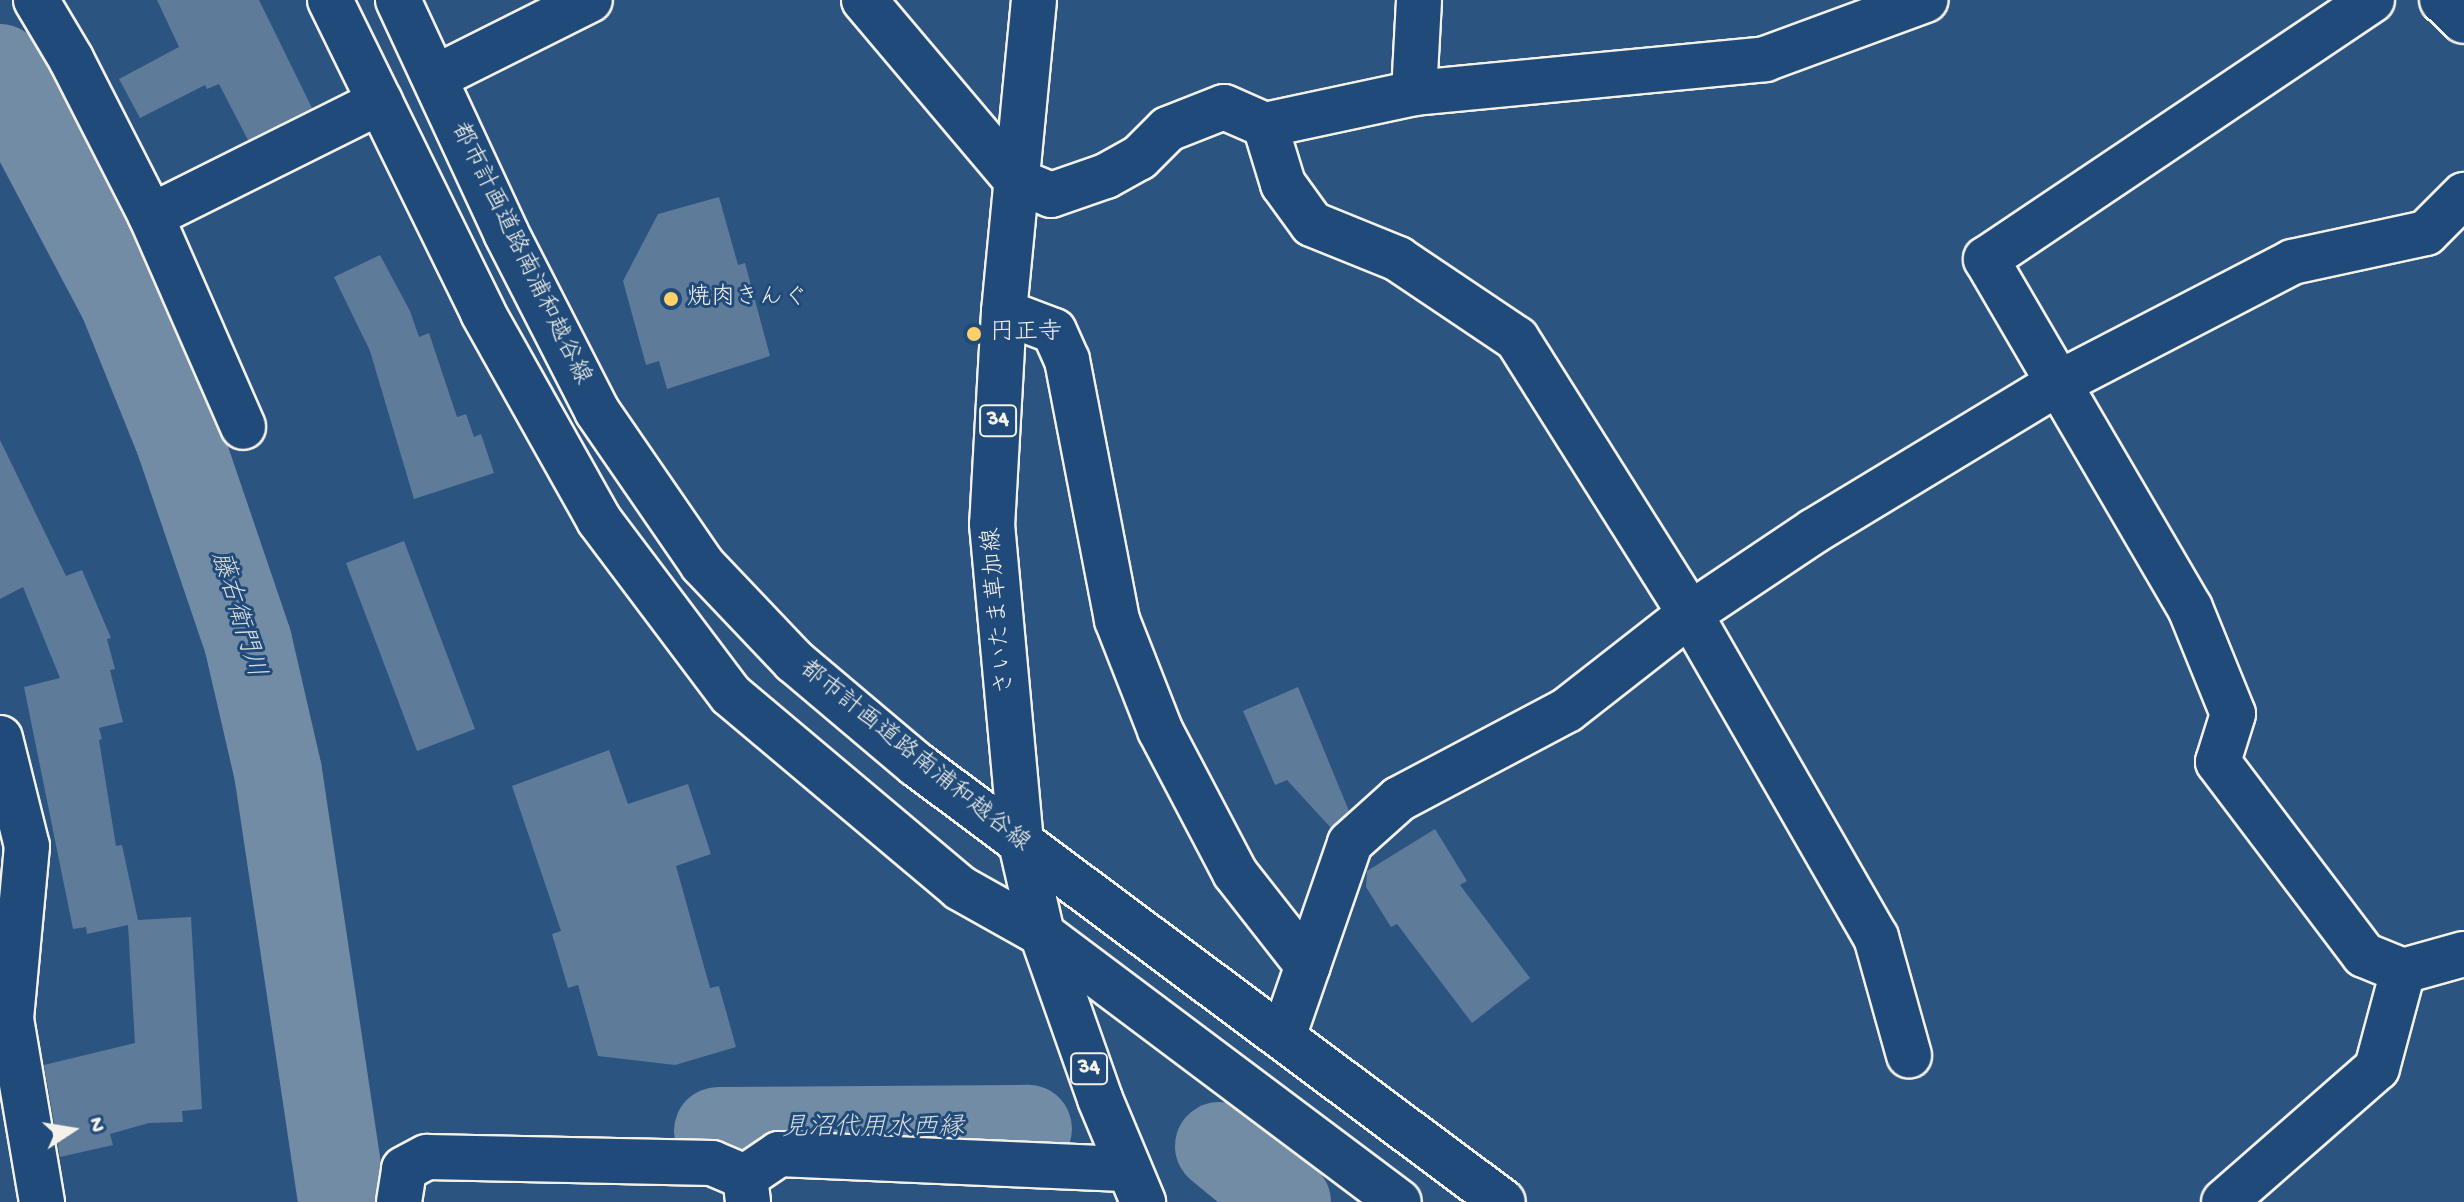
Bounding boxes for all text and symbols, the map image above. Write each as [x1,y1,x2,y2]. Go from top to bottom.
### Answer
street label: 都市計画道路南浦和越谷線 [444,118,596,390]
place label: 焼肉きんぐ [687,285,807,313]
marker: 焼肉きんぐ [662,290,680,308]
place label: 円正寺 [990,320,1062,348]
marker: 円正寺 [965,325,983,343]
road number: 34 [978,403,1018,439]
street label: さいたま草加線 [978,526,1022,696]
water label: 藤右衛門川 [202,548,270,682]
street label: 都市計画道路南浦和越谷線 [793,655,1035,859]
road number: 34 [1069,1051,1109,1087]
north arrow [32,1090,112,1170]
water label: 見沼代用水西縁 [782,1114,964,1146]
text: N [81,1115,110,1135]

